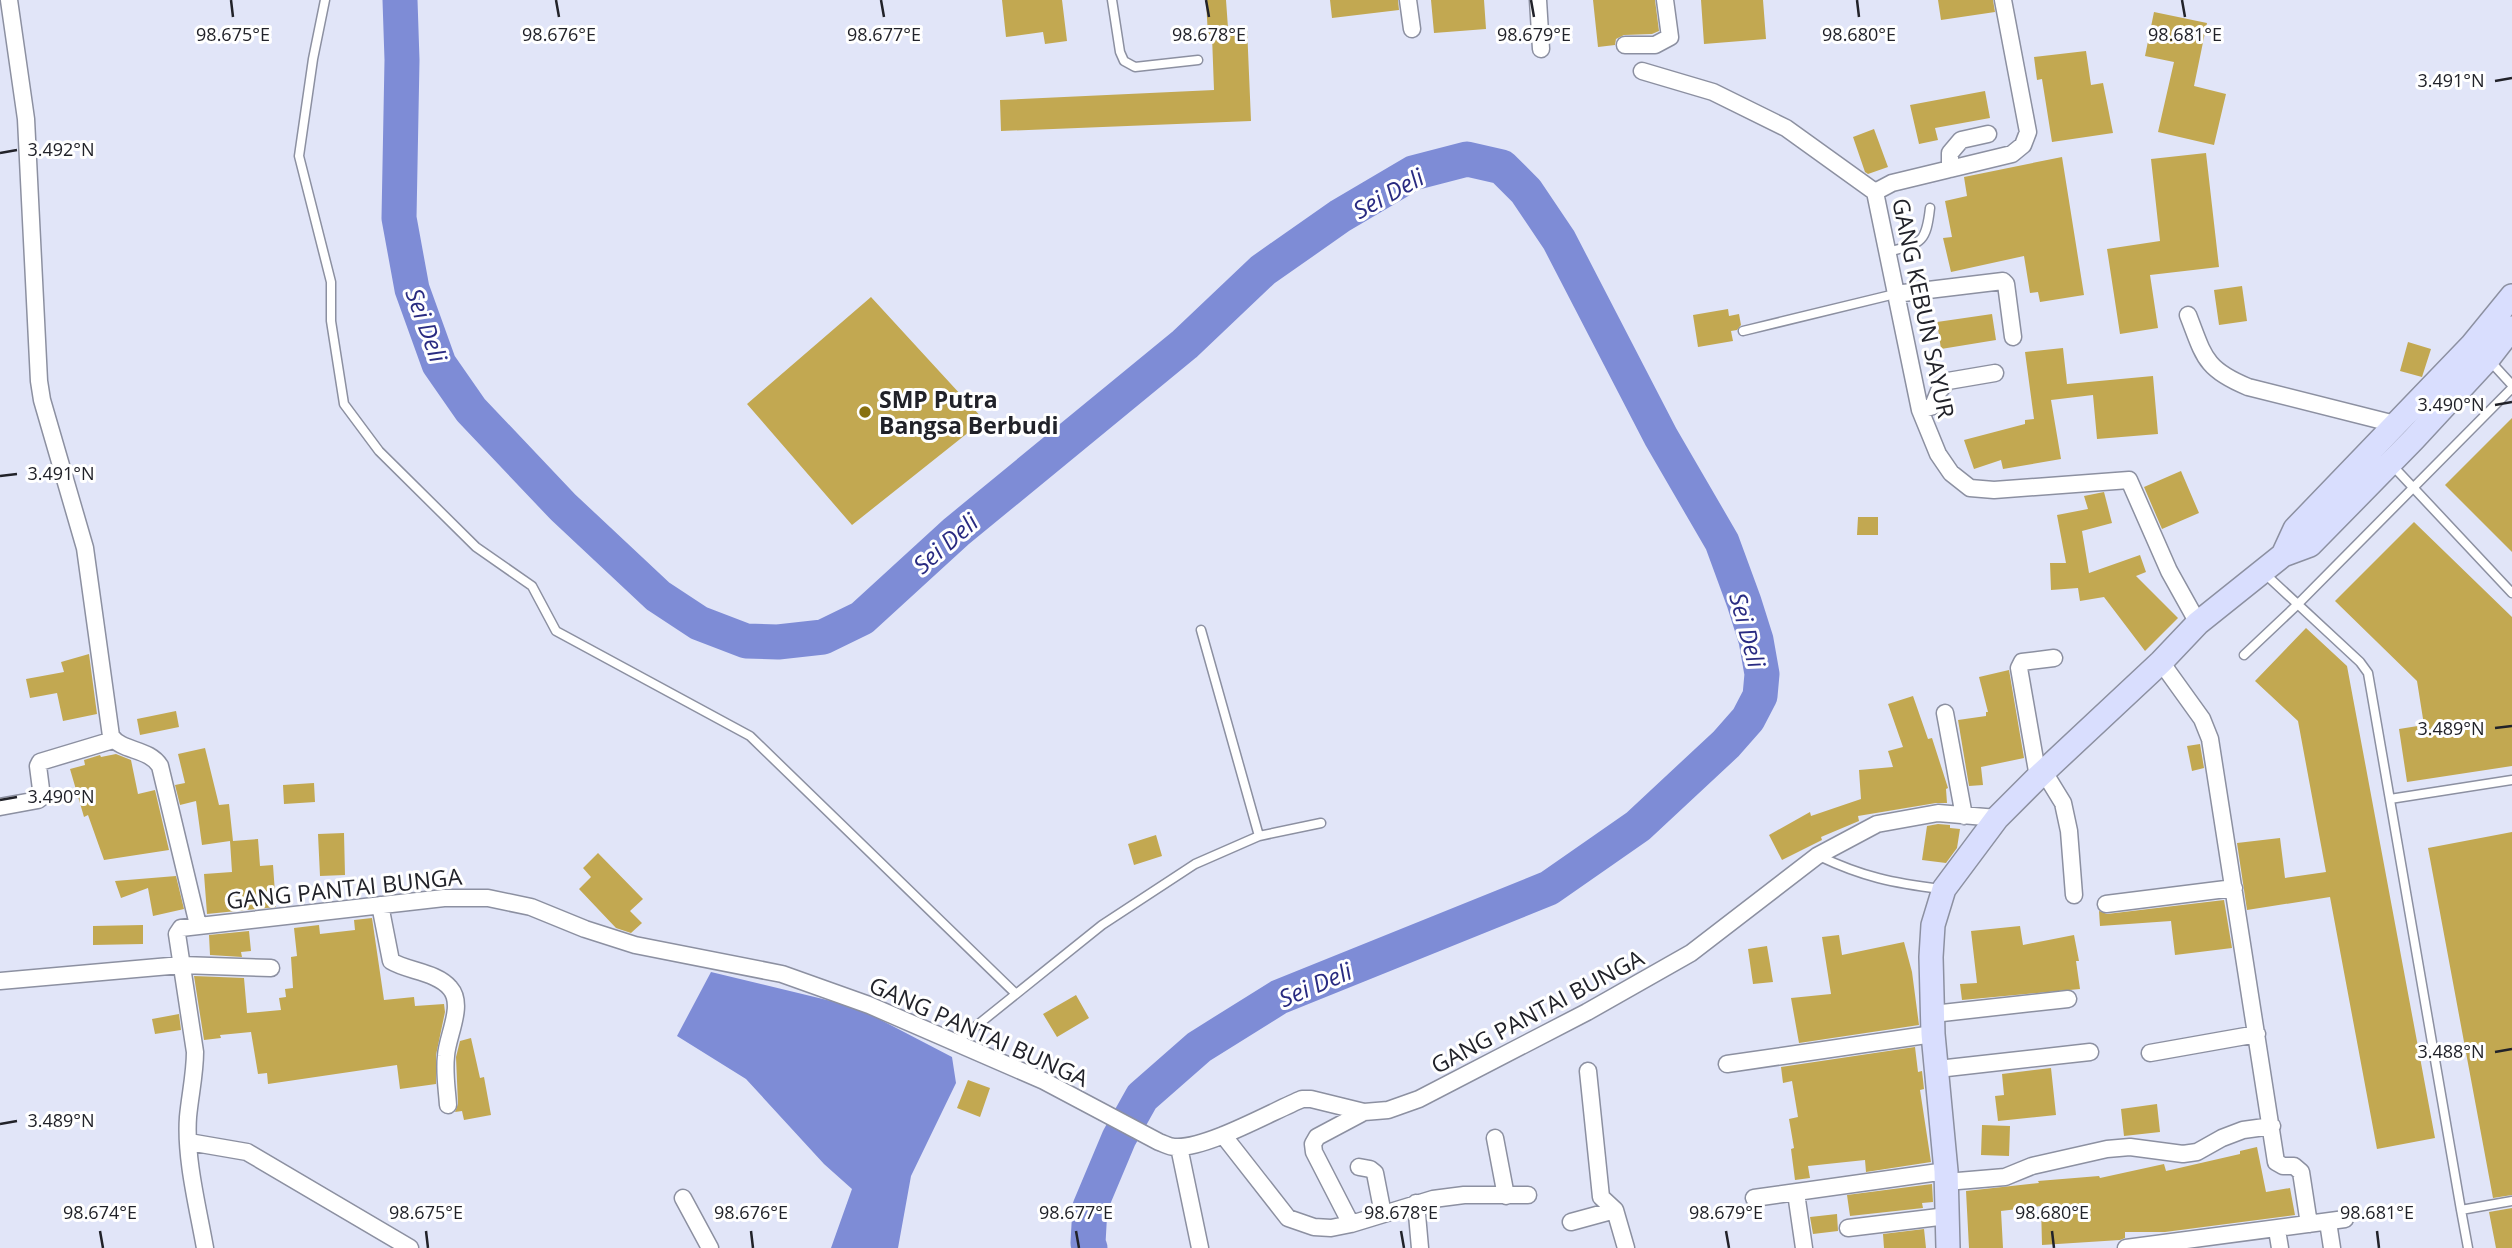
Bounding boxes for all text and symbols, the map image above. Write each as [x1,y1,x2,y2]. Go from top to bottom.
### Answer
text: 98.675°E [196,22,270,46]
text: 98.676°E [522,22,596,46]
text: 98.677°E [847,22,921,46]
text: 98.678°E [1172,22,1246,46]
text: 98.679°E [1497,22,1571,46]
text: 98.680°E [1822,22,1896,46]
text: 98.681°E [2148,22,2222,46]
text: 3.491°N [2417,68,2485,92]
text: 3.492°N [27,137,95,161]
water label: Sei Deli [1347,160,1430,226]
street label: GANG KEBUN SAYUR [1885,195,1963,421]
water label: Sei Deli [398,283,456,367]
place label: SMP Putra Bangsa Berbudi [879,383,1059,441]
text: 3.490°N [2417,392,2485,416]
marker: SMP Putra Bangsa Berbudi [857,404,873,420]
text: 3.491°N [27,461,95,485]
water label: Sei Deli [905,505,985,581]
water label: Sei Deli [1722,589,1774,672]
text: 3.489°N [2417,716,2485,740]
text: 3.490°N [27,784,95,808]
street label: GANG PANTAI BUNGA [225,860,464,916]
street label: GANG PANTAI BUNGA [1425,941,1649,1081]
water label: Sei Deli [1273,954,1357,1014]
street label: GANG PANTAI BUNGA [864,968,1094,1094]
text: 3.488°N [2417,1039,2485,1063]
text: 3.489°N [27,1108,95,1132]
text: 98.674°E [63,1200,137,1224]
text: 98.675°E [389,1200,463,1224]
text: 98.676°E [714,1200,788,1224]
text: 98.677°E [1039,1200,1113,1224]
text: 98.678°E [1364,1200,1438,1224]
text: 98.679°E [1689,1200,1763,1224]
text: 98.680°E [2015,1200,2089,1224]
text: 98.681°E [2340,1200,2414,1224]

